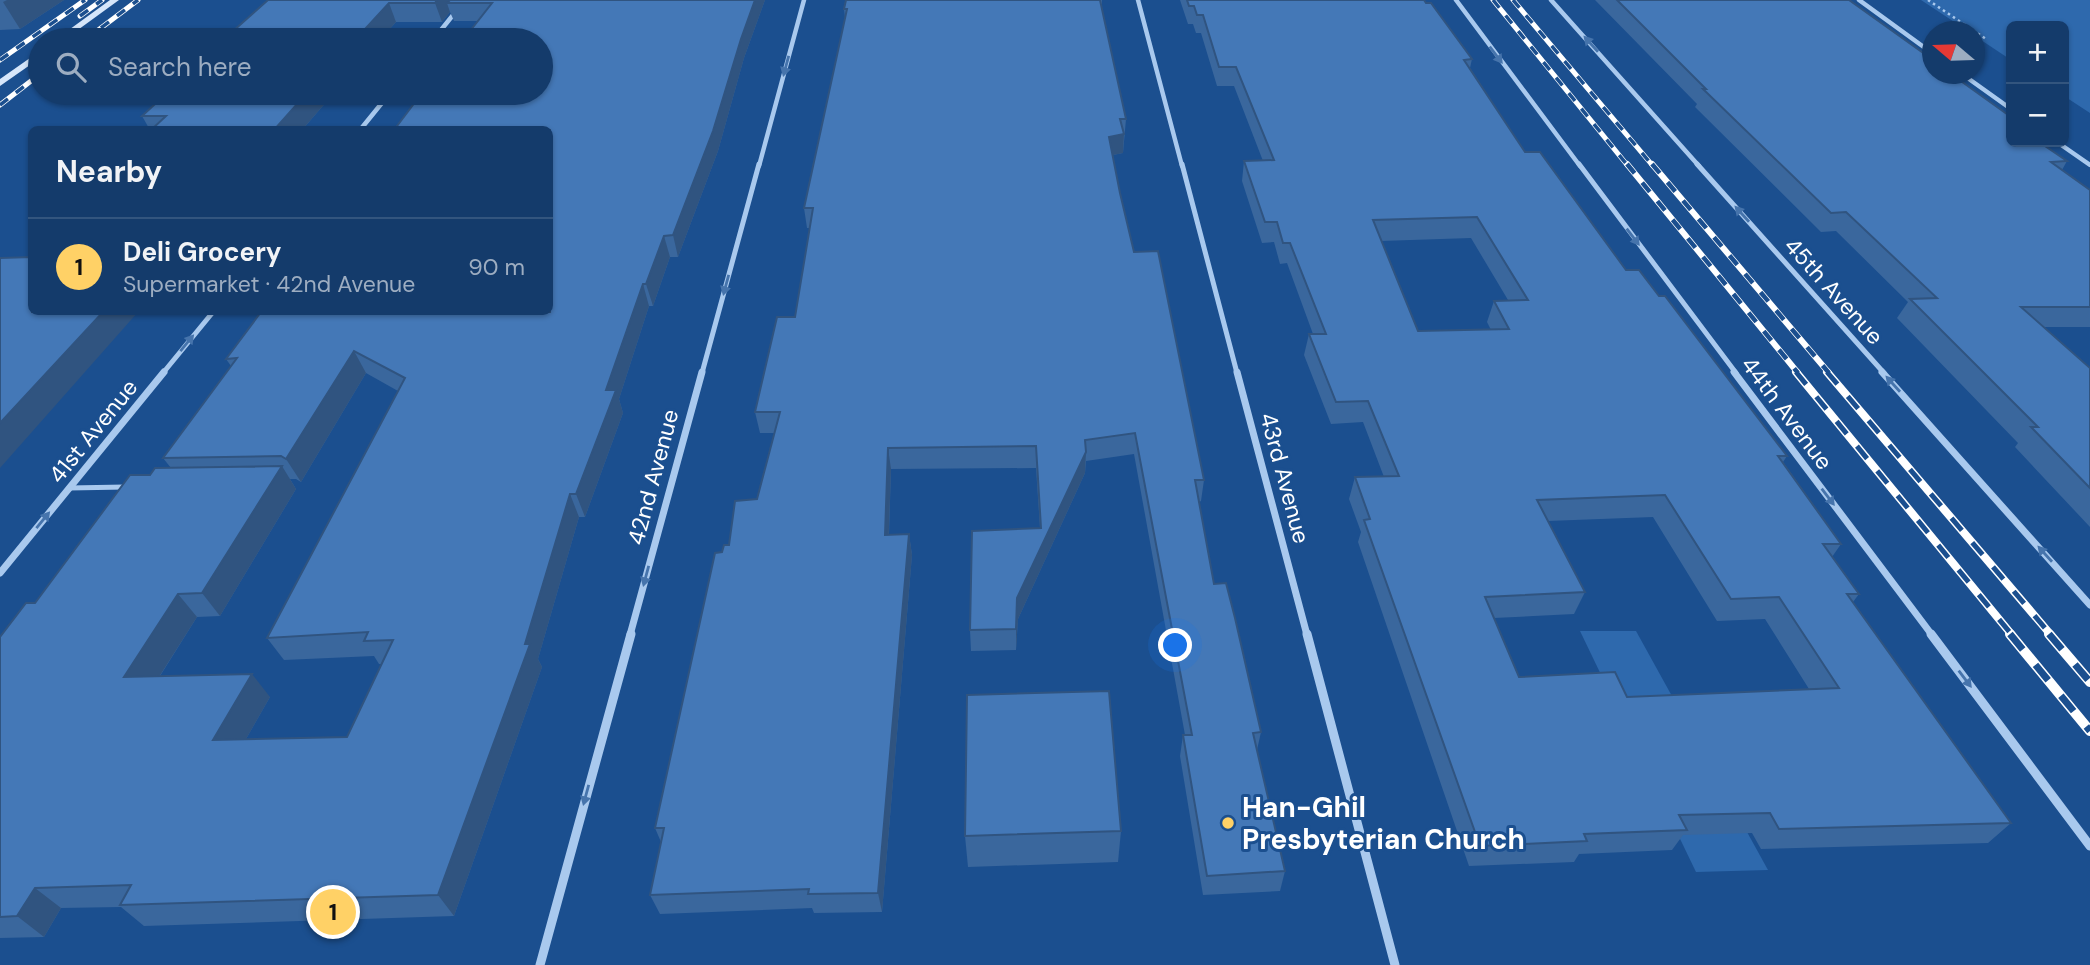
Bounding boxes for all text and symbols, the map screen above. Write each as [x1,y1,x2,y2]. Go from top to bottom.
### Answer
north arrow [1922,21,1985,84]
map controls [2006,21,2069,147]
button: + [2006,21,2069,84]
search box [28,28,553,105]
one-way arrow [1583,36,1599,53]
one-way arrow [1489,45,1504,63]
icon: search [52,48,90,86]
text: Search here [108,50,251,84]
one-way arrow [780,56,790,77]
button: − [2006,84,2069,147]
text: Nearby [56,152,162,191]
one-way arrow [1734,205,1750,223]
one-way arrow [1626,227,1640,246]
street label: 45th Avenue [1778,231,1890,351]
text: Deli Grocery [123,235,282,269]
text: 1 [75,252,83,282]
text: 90 m [468,252,525,282]
text: Supermarket · 42nd Avenue [123,269,415,299]
one-way arrow [720,275,730,296]
one-way arrow [179,335,194,353]
street label: 44th Avenue [1735,350,1839,476]
street label: 41st Avenue [42,373,144,489]
one-way arrow [1885,375,1901,393]
street label: 42nd Avenue [621,406,685,548]
street label: 43rd Avenue [1253,409,1317,547]
one-way arrow [1821,488,1835,506]
one-way arrow [35,512,50,529]
one-way arrow [2037,546,2053,563]
one-way arrow [641,565,651,586]
your location [1158,628,1192,662]
one-way arrow [1957,670,1971,688]
one-way arrow [581,785,591,806]
place label: Han-Ghil Presbyterian Church [1242,789,1525,858]
marker: Han-Ghil Presbyterian Church [1220,815,1236,831]
pin: 1 [310,886,356,938]

